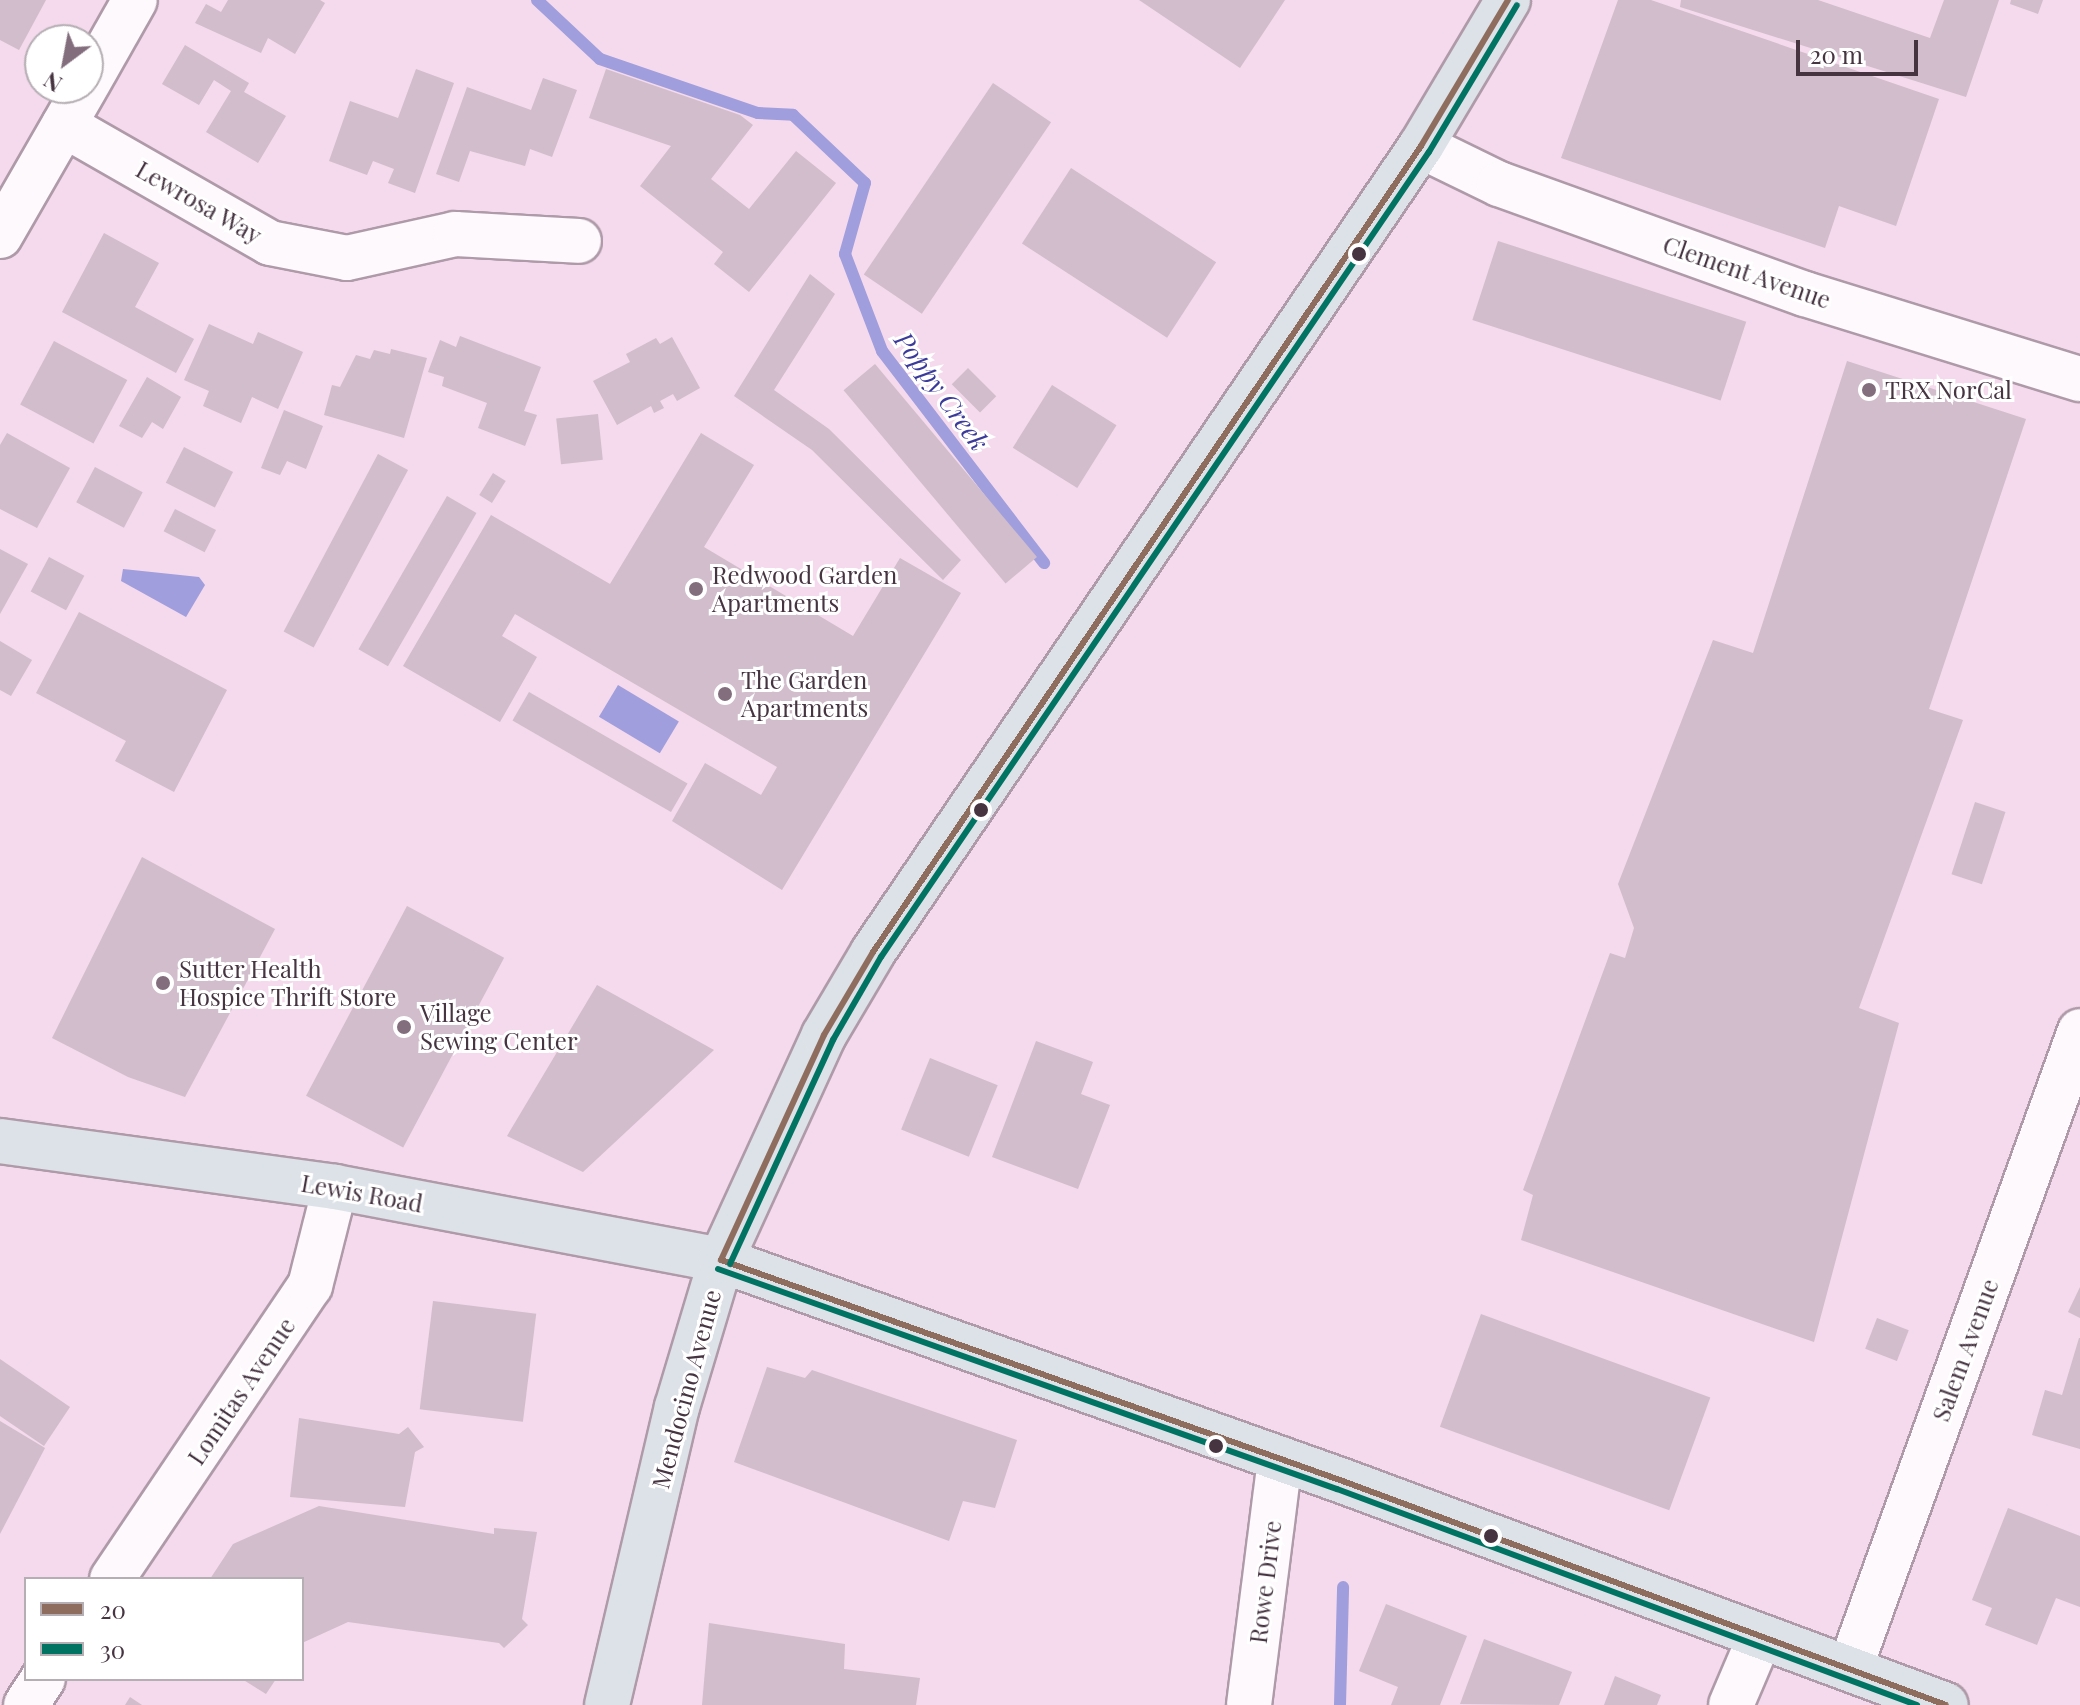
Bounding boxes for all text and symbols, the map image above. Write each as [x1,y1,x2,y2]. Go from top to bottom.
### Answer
north arrow [24,24,104,104]
scale bar [1800,24,1922,74]
text: 20 m [1810,38,1863,70]
text: N [38,66,67,100]
street label: Lewrosa Way [131,154,267,250]
street label: Clement Avenue [1659,230,1835,314]
unlabelled marker [1351,246,1367,262]
water label: Poppy Creek [888,326,996,456]
place label: TRX NorCal [1885,376,2012,404]
marker: TRX NorCal [1860,381,1878,399]
place label: Redwood Garden Apartments [712,561,897,617]
marker: Redwood Garden Apartments [687,580,705,598]
place label: The Garden Apartments [741,666,868,722]
marker: The Garden Apartments [716,685,734,703]
unlabelled marker [973,802,989,818]
place label: Sutter Health Hospice Thrift Store [179,955,397,1011]
marker: Sutter Health Hospice Thrift Store [154,974,172,992]
place label: Village Sewing Center [420,999,578,1055]
marker: Village Sewing Center [395,1018,413,1036]
street label: Lewis Road [299,1168,425,1218]
street label: Salem Avenue [1926,1275,2004,1425]
street label: Mendocino Avenue [646,1286,726,1492]
street label: Lomitas Avenue [181,1312,301,1470]
unlabelled marker [1208,1438,1224,1454]
street label: Rowe Drive [1243,1519,1287,1645]
unlabelled marker [1483,1528,1499,1544]
legend [24,1577,304,1681]
text: 20 [100,1593,126,1625]
text: 30 [100,1633,125,1665]

